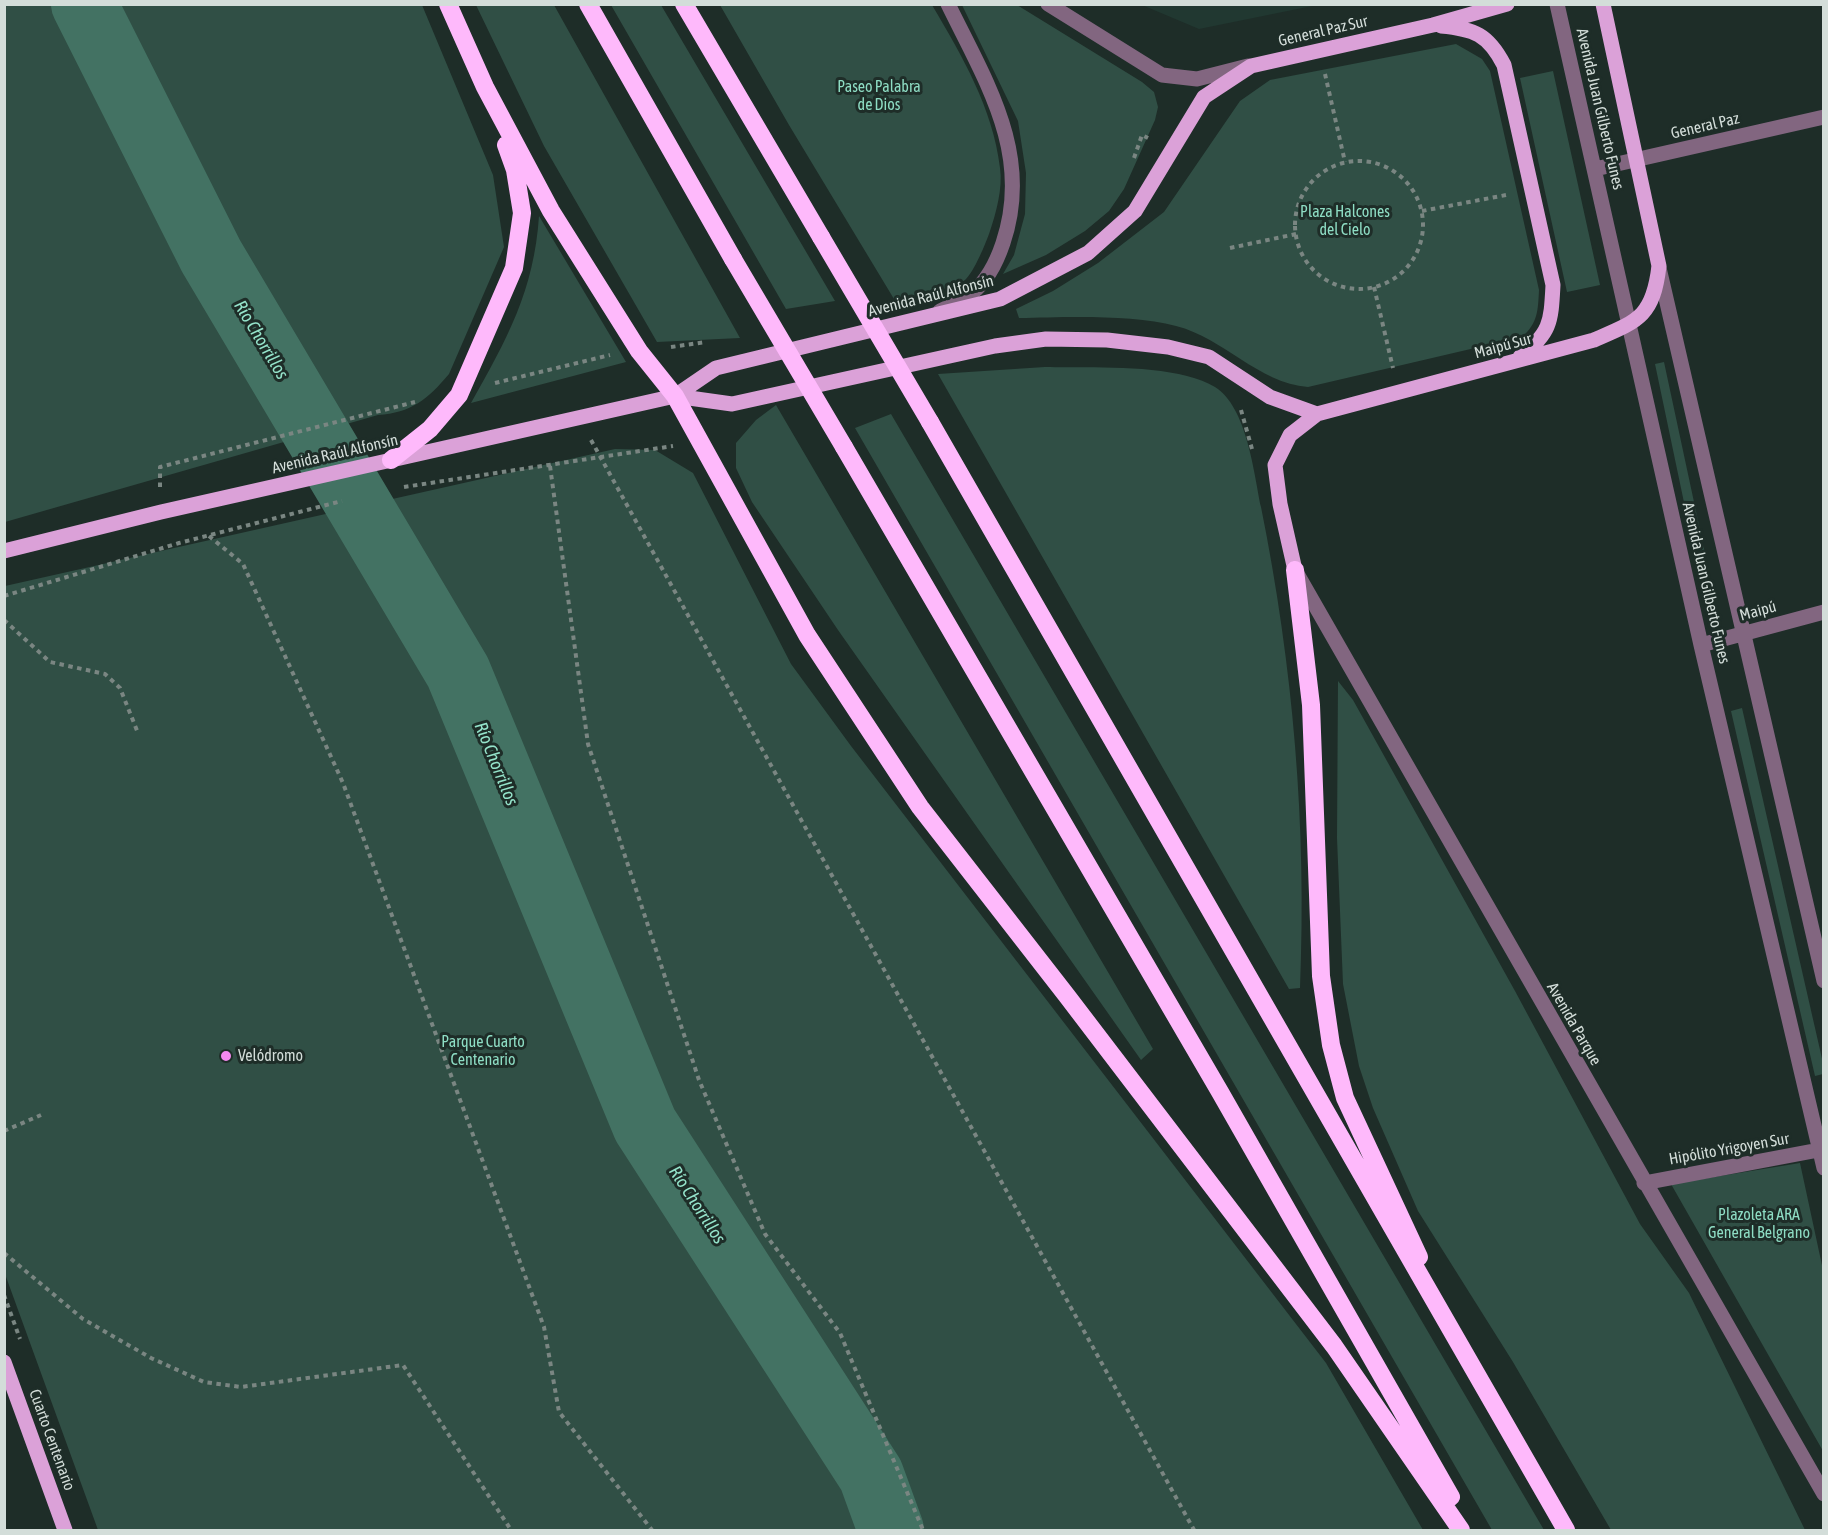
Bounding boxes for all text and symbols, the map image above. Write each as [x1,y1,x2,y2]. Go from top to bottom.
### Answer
street label: General Paz Sur [1276,11,1370,51]
street label: Avenida Juan Gilberto Funes [1572,26,1628,192]
park label: Paseo Palabra de Dios [837,77,921,115]
street label: General Paz [1669,109,1741,143]
park label: Plaza Halcones del Cielo [1300,202,1390,240]
street label: Avenida Raúl Alfonsín [866,271,996,321]
water label: Río Chorrillos [229,297,293,383]
street label: Maipú Sur [1472,329,1534,363]
street label: Avenida Raúl Alfonsín [270,430,400,478]
street label: Avenida Juan Gilberto Funes [1678,500,1734,666]
street label: Maipú [1738,597,1778,625]
water label: Río Chorrillos [469,719,523,809]
street label: Avenida Parque [1543,979,1605,1069]
park label: Parque Cuarto Centenario [441,1032,525,1070]
place label: Velódromo [238,1046,303,1066]
marker: Velódromo [219,1049,233,1063]
street label: Hipólito Yrigoyen Sur [1667,1129,1791,1169]
water label: Río Chorrillos [664,1162,730,1248]
park label: Plazoleta ARA General Belgrano [1708,1205,1810,1243]
street label: Cuarto Centenario [25,1387,79,1493]

